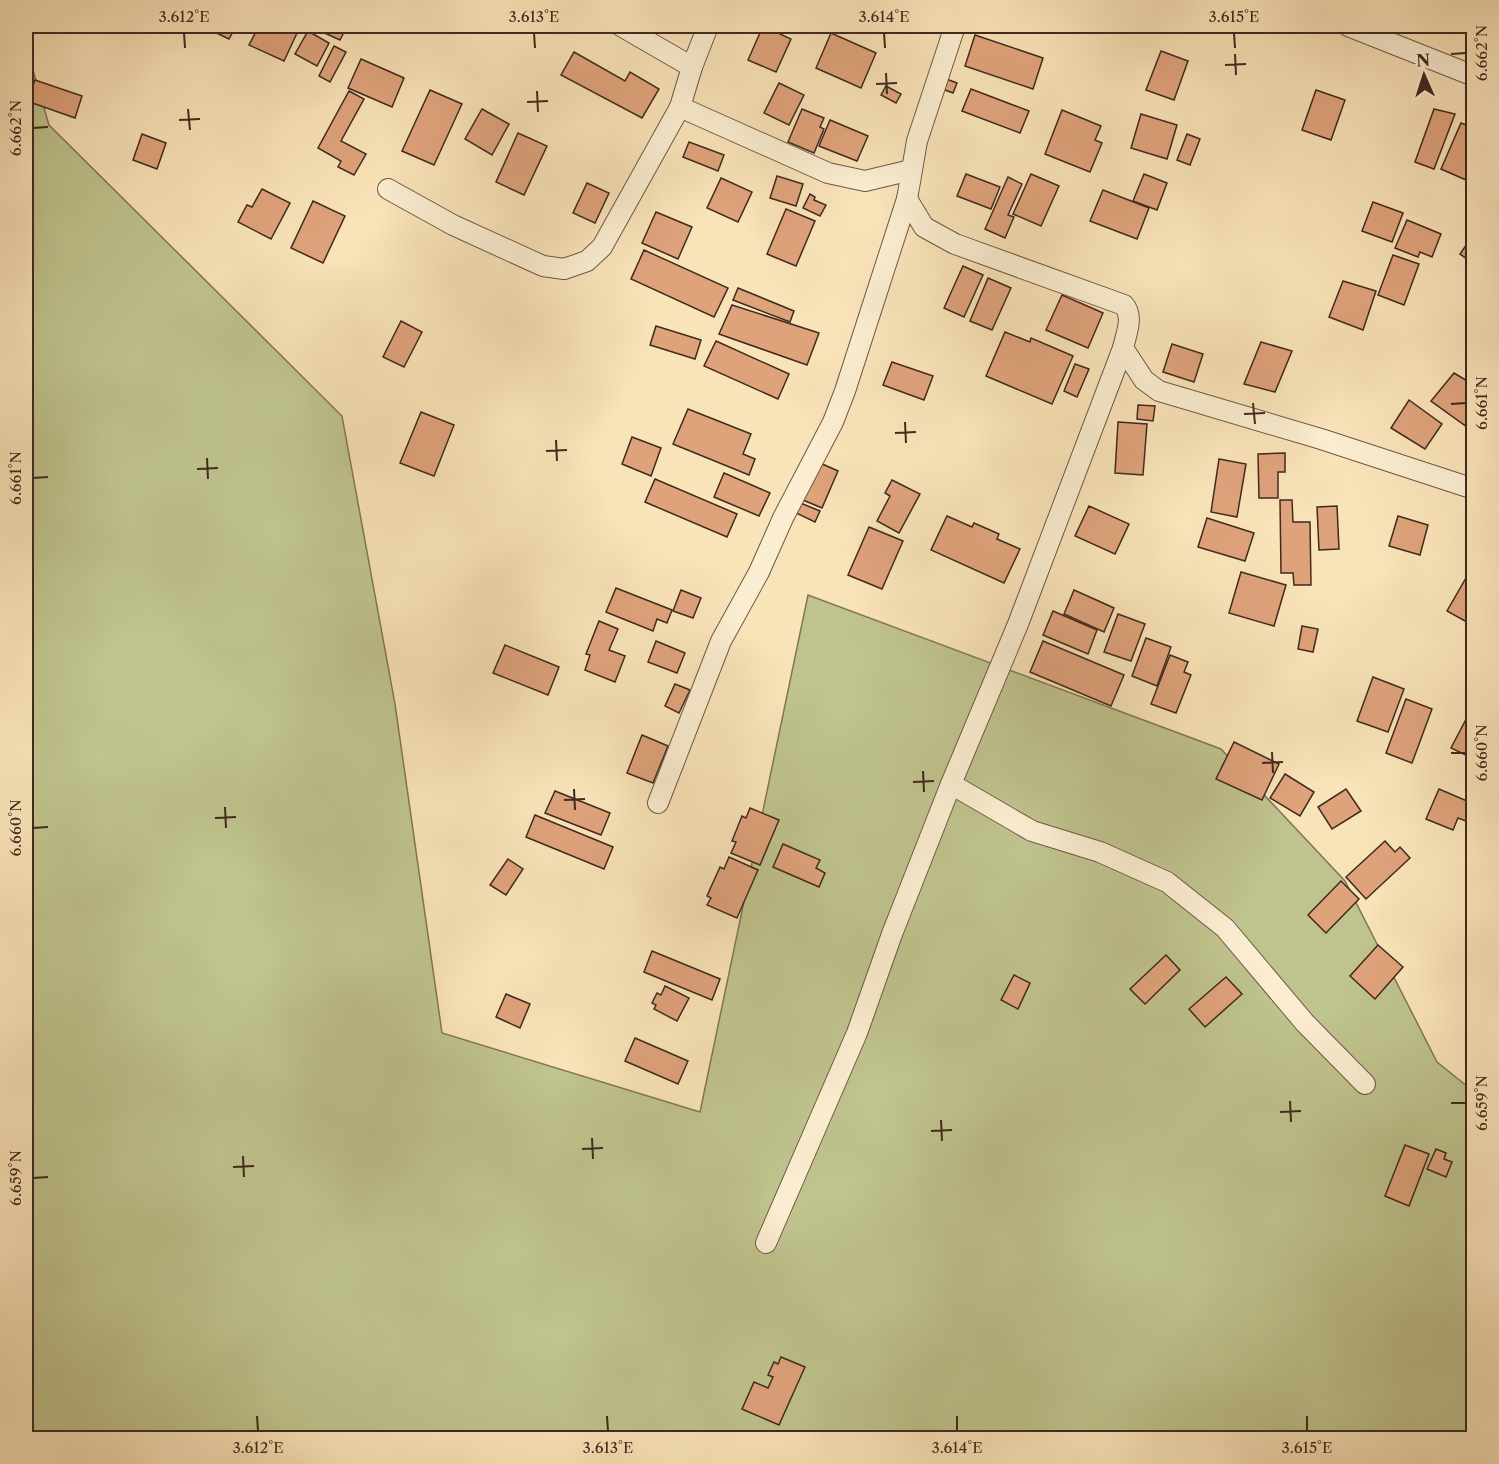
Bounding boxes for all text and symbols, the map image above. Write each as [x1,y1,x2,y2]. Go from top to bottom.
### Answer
text: 3.612°E [158,7,210,26]
text: 3.613°E [509,7,559,26]
text: 3.614°E [858,7,910,26]
text: 3.615°E [1209,7,1259,26]
text: 6.662°N [1472,25,1491,81]
north arrow [1394,45,1454,105]
text: N [1416,50,1431,70]
text: 6.662°N [6,100,25,156]
text: 6.661°N [1472,376,1491,430]
text: 6.661°N [6,451,25,505]
text: 6.660°N [1472,724,1491,782]
text: 6.660°N [6,799,25,857]
text: 6.659°N [1472,1075,1491,1131]
text: 6.659°N [6,1150,25,1206]
text: 3.612°E [232,1438,284,1457]
text: 3.613°E [583,1438,633,1457]
text: 3.614°E [931,1438,983,1457]
text: 3.615°E [1282,1438,1332,1457]

